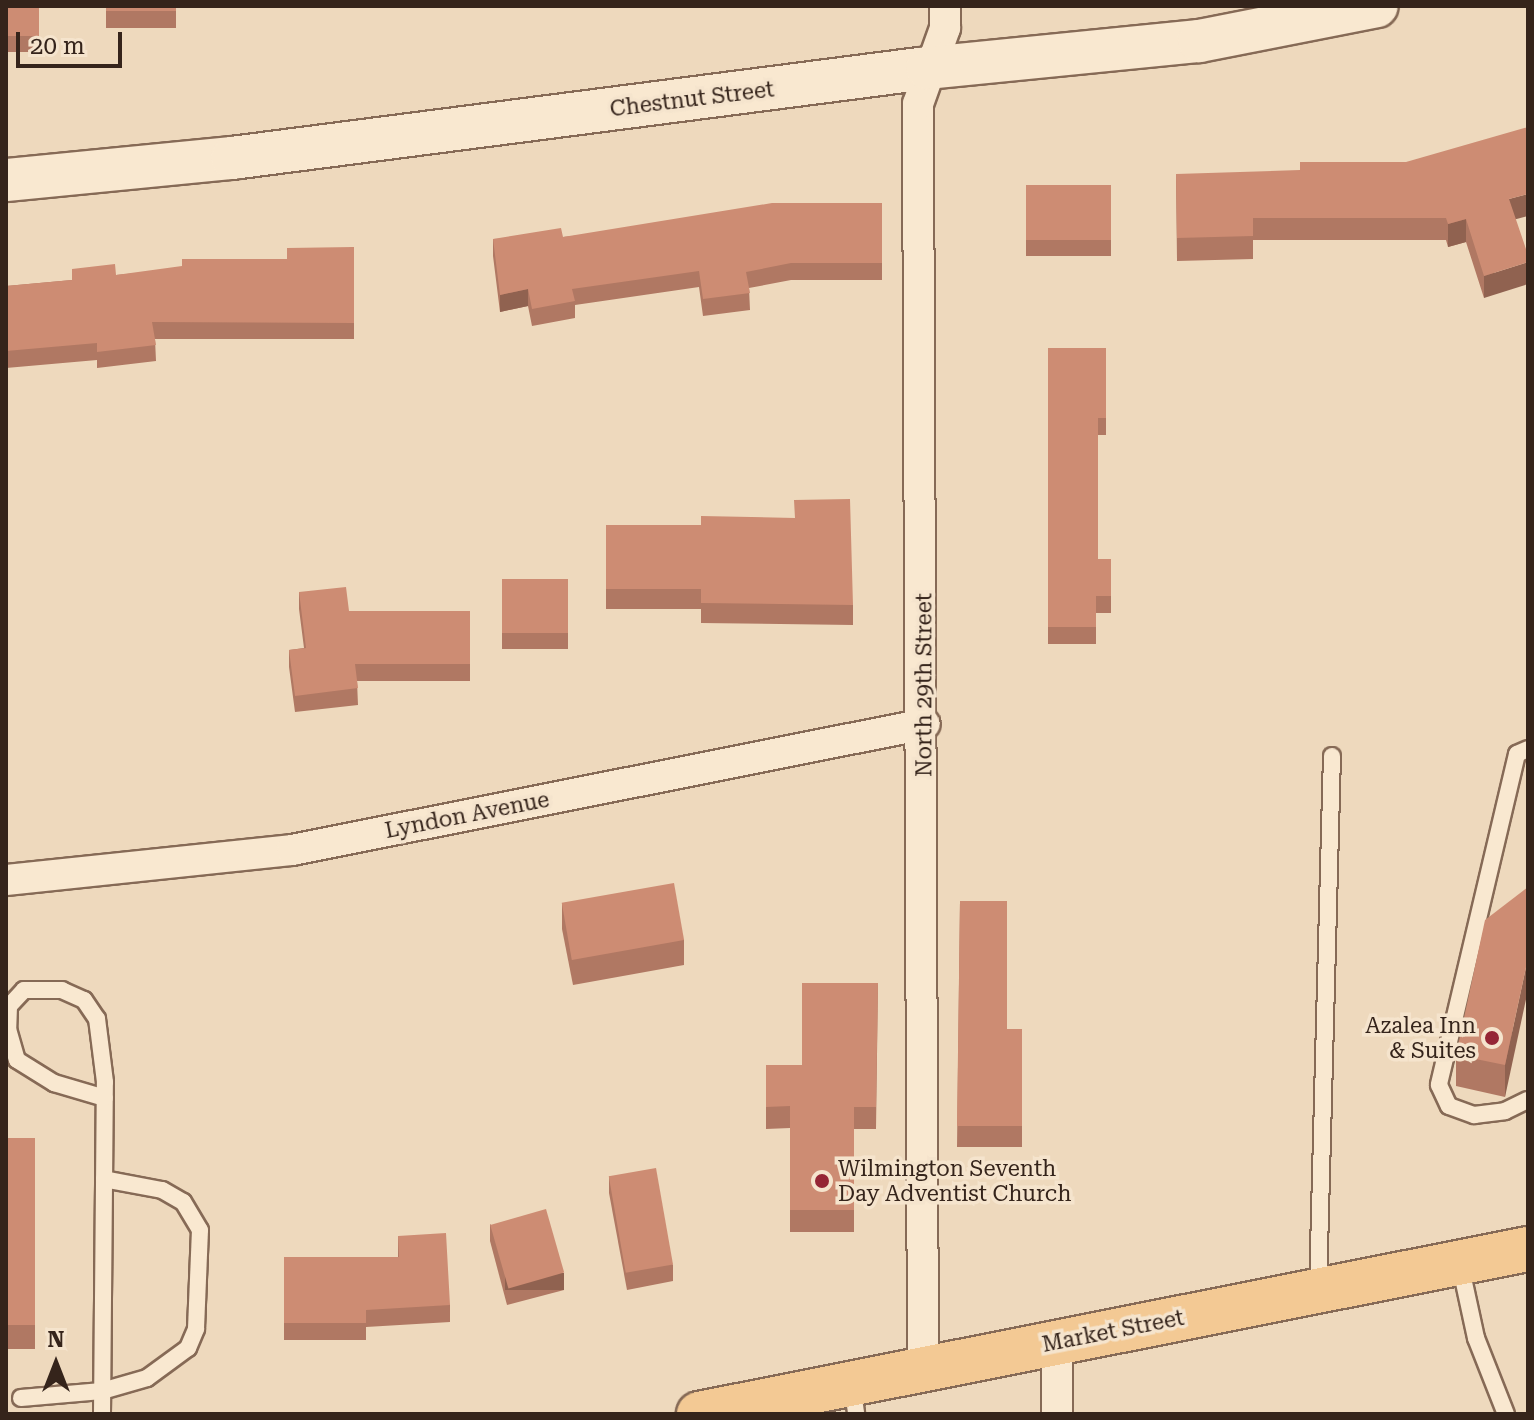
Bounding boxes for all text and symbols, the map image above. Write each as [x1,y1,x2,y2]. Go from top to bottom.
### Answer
scale bar [20,16,126,66]
text: 20 m [30,32,85,60]
street label: Chestnut Street [608,76,776,122]
street label: North 29th Street [911,593,937,777]
street label: Lyndon Avenue [383,786,551,844]
place label: Azalea Inn & Suites [1365,1012,1476,1064]
marker: Azalea Inn & Suites [1483,1029,1501,1047]
place label: Wilmington Seventh Day Adventist Church [838,1155,1071,1206]
marker: Wilmington Seventh Day Adventist Church [813,1172,831,1190]
street label: Market Street [1040,1304,1186,1358]
north arrow [16,1324,96,1404]
text: N [48,1327,64,1352]

